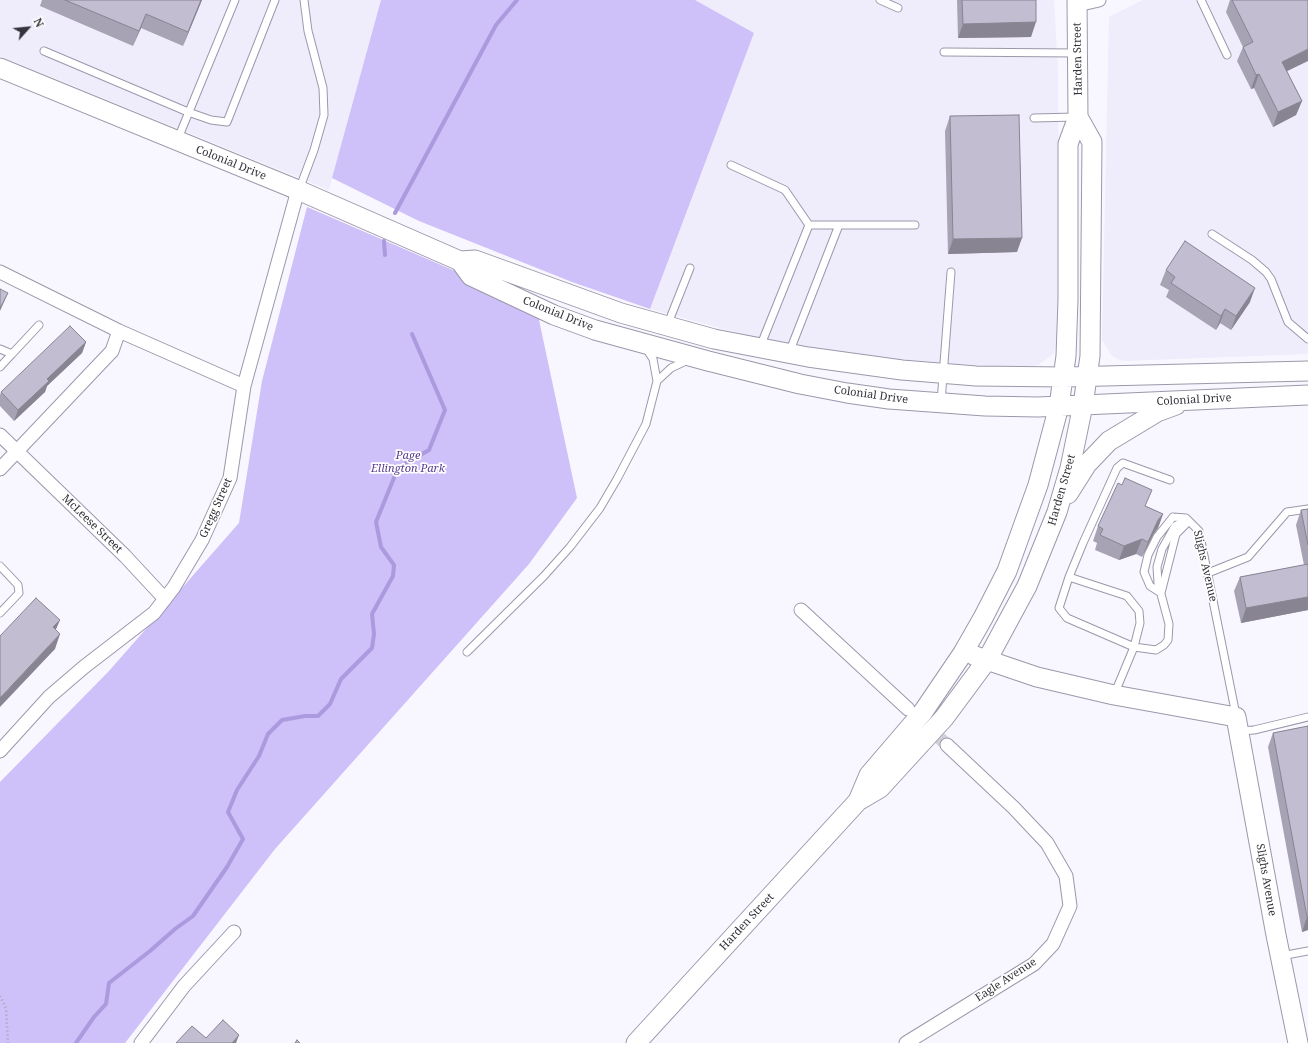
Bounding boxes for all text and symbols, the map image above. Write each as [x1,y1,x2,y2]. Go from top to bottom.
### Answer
north arrow [8,8,48,48]
text: N [30,15,48,30]
street label: Harden Street [1071,22,1085,96]
street label: Colonial Drive [194,143,268,183]
street label: Colonial Drive [521,294,595,334]
street label: Colonial Drive [833,383,909,407]
street label: Colonial Drive [1156,391,1232,409]
park label: Page Ellington Park [371,449,445,475]
street label: Harden Street [1046,453,1078,527]
street label: Gregg Street [197,476,235,540]
street label: McLeese Street [59,492,125,556]
street label: Slighs Avenue [1190,529,1220,603]
street label: Slighs Avenue [1253,843,1279,917]
street label: Harden Street [717,891,777,953]
street label: Eagle Avenue [973,955,1039,1005]

